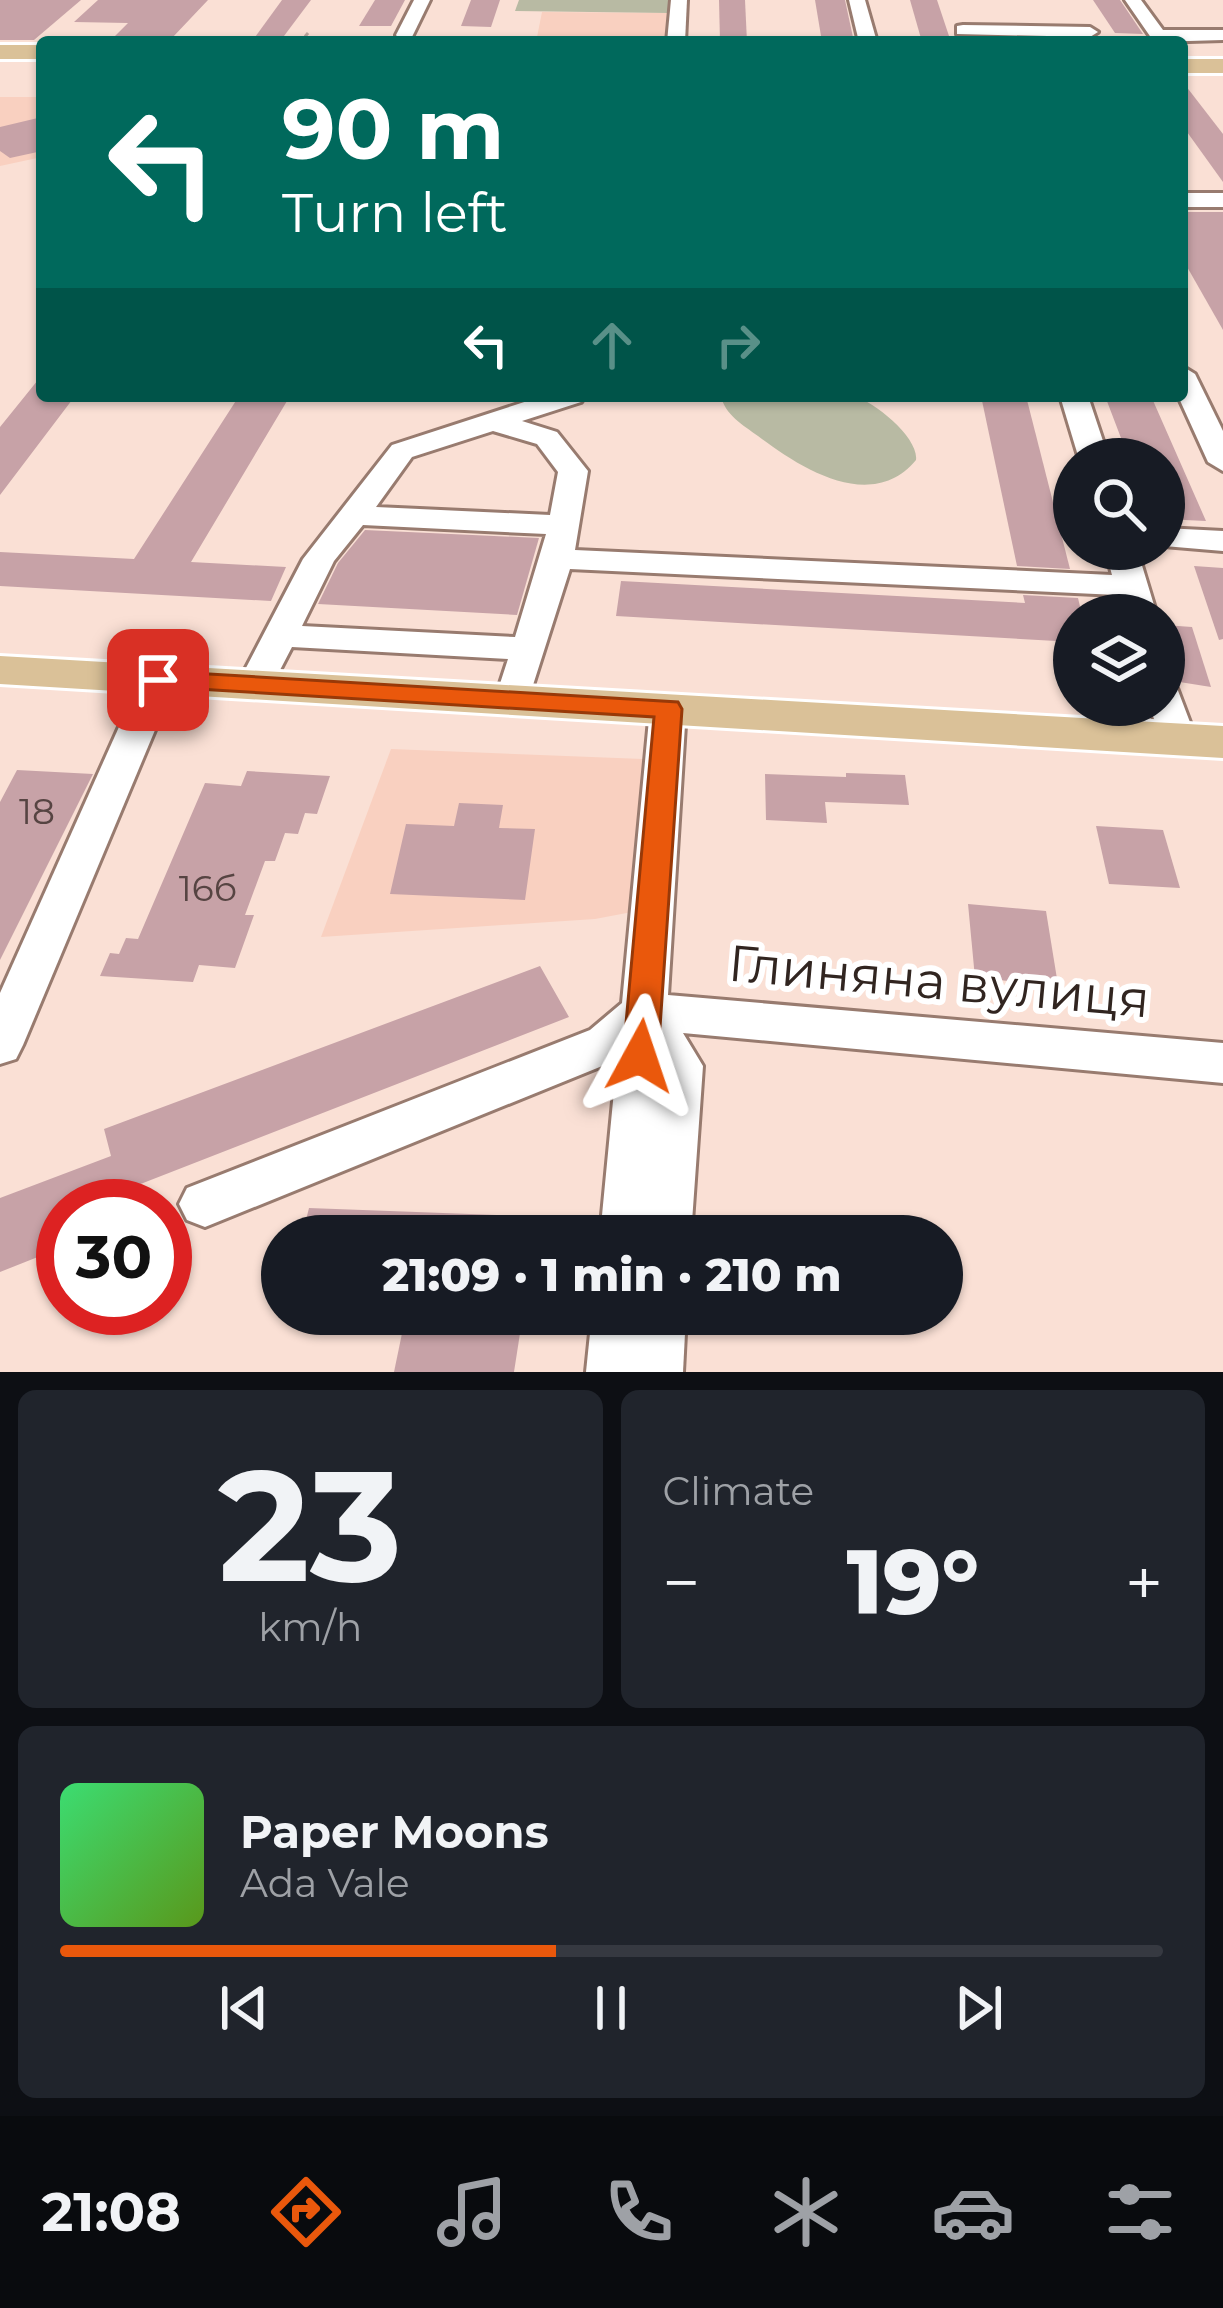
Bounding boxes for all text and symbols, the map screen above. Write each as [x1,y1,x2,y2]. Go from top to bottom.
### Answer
text: 90 m [282,78,504,180]
icon: left [84,84,240,240]
text: Turn left [282,180,508,246]
icon: left [453,312,519,378]
icon: ahead [579,312,645,378]
icon: right [705,312,771,378]
map controls [1053,438,1185,726]
button: search [1053,438,1185,570]
button: layers [1053,594,1185,726]
pin [107,629,209,731]
icon: arrive [125,647,191,713]
house number: 18 [19,789,55,833]
house number: 16б [179,866,237,910]
street label: Глиняна вулиця [726,932,1152,1030]
position arrow [577,993,703,1119]
speed limit sign: 30 [36,1179,192,1335]
text: 21:09 · 1 min · 210 m [382,1247,842,1302]
text: 23 [218,1430,402,1620]
text: Climate [663,1467,814,1515]
text: 19° [847,1527,979,1637]
text: − [663,1542,700,1623]
text: + [1125,1542,1163,1623]
text: km/h [258,1603,362,1651]
text: Paper Moons [240,1804,549,1859]
text: Ada Vale [240,1859,410,1907]
icon: previous [211,1975,277,2041]
icon: pause [578,1975,644,2041]
icon: next [946,1975,1012,2041]
icon: directions [264,2170,348,2254]
icon: music [430,2170,514,2254]
icon: phone [597,2170,681,2254]
icon: climate [764,2170,848,2254]
icon: car [931,2170,1015,2254]
icon: filters [1098,2170,1182,2254]
text: 21:08 [41,2179,181,2245]

